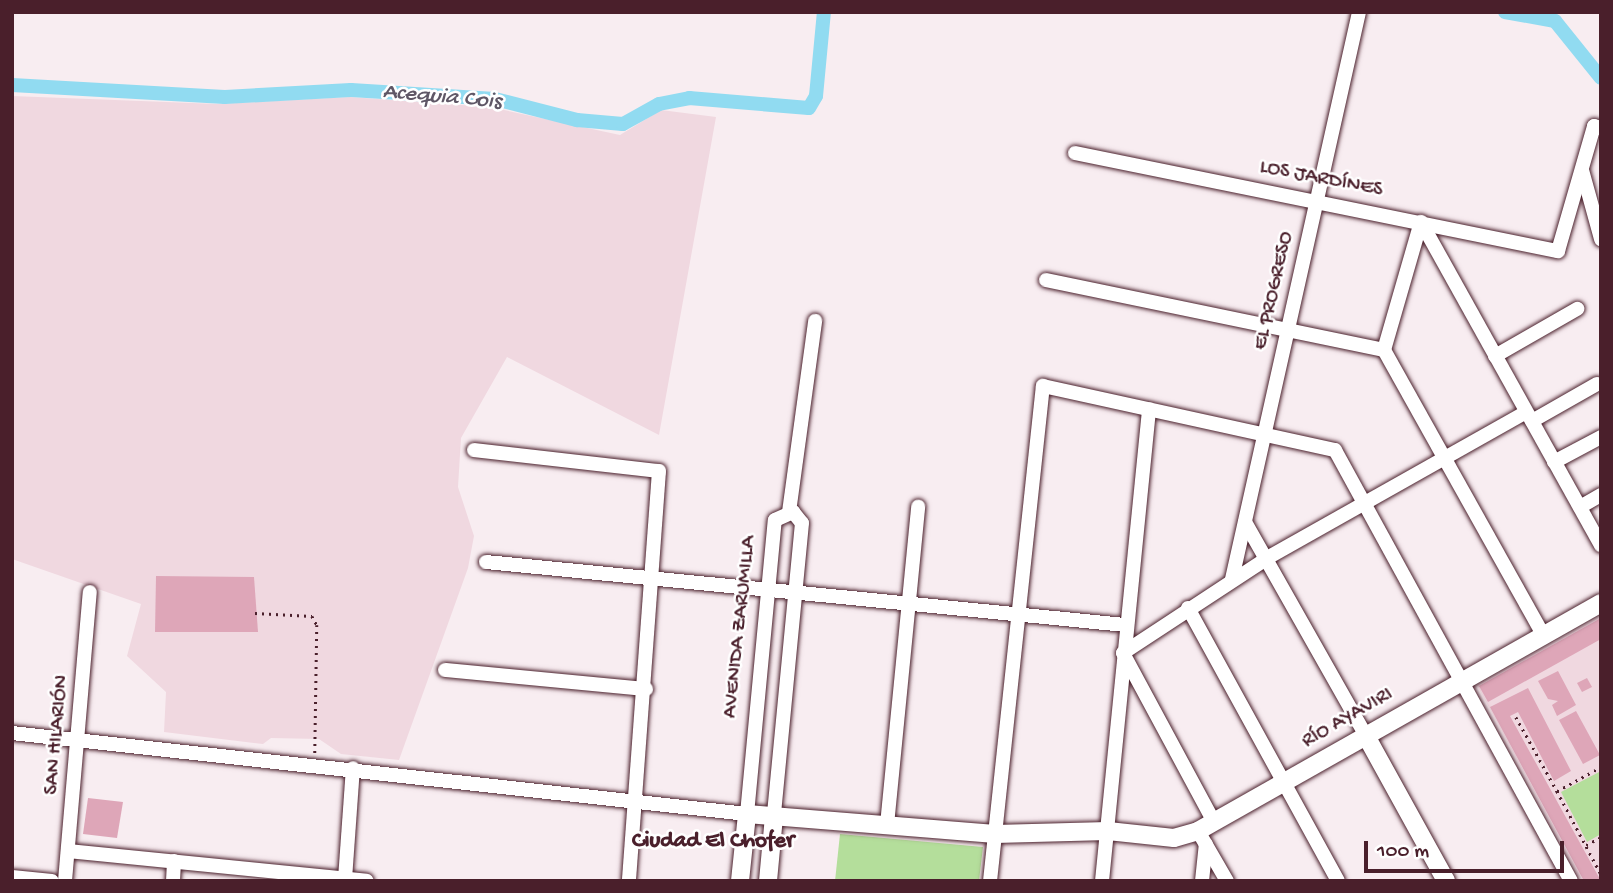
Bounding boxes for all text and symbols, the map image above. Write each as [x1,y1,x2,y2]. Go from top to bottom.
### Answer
water label: Acequia Cois [382,79,502,117]
street label: LOS JARDÍNES [1257,156,1385,204]
street label: EL PROGRESO [1249,229,1301,353]
street label: AVENIDA ZARUMILLA [719,534,763,720]
street label: SAN HILARIÓN [40,674,76,796]
street label: RÍO AYAVIRI [1298,683,1398,755]
scale bar [1368,826,1568,870]
district label: Ciudad El Chofer [632,828,794,856]
text: 100 m [1377,840,1429,865]

